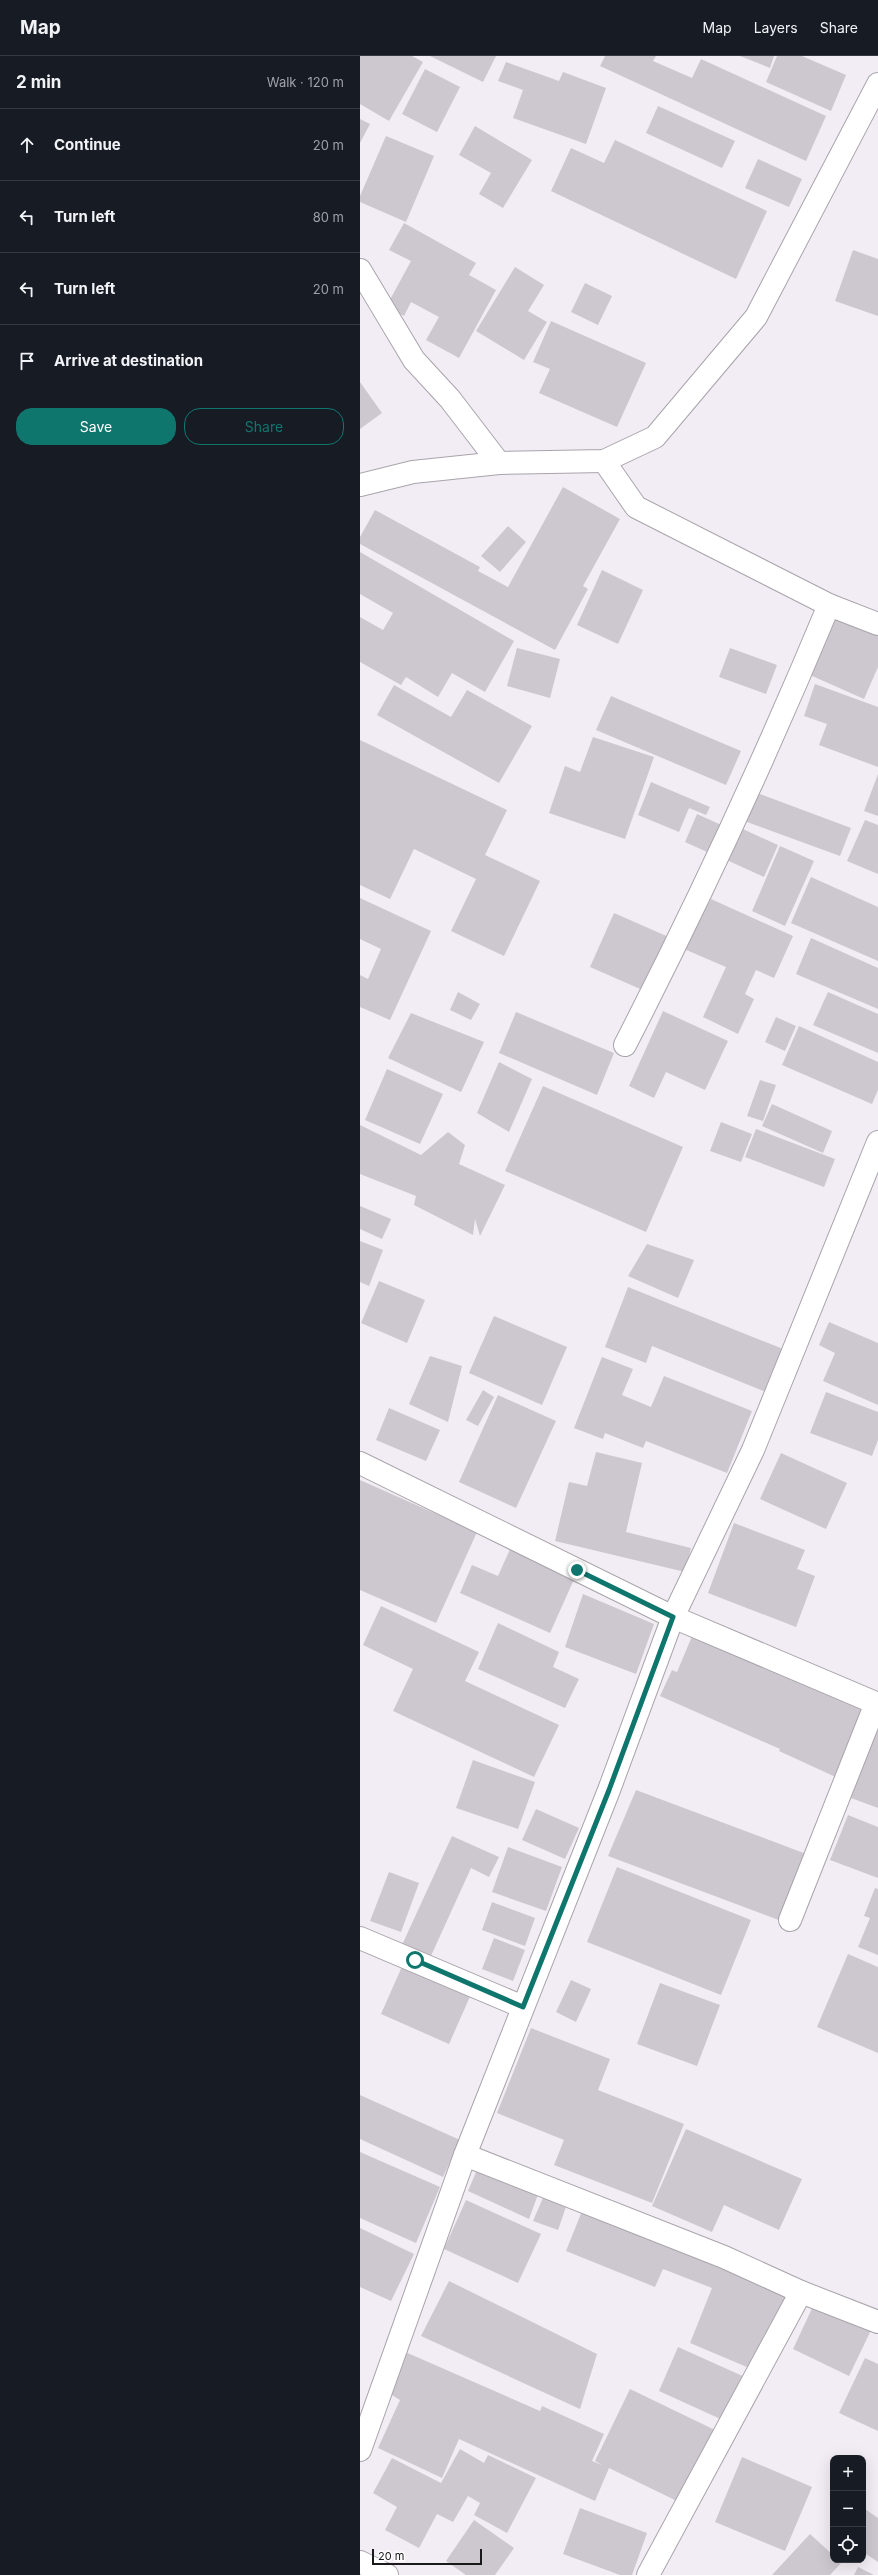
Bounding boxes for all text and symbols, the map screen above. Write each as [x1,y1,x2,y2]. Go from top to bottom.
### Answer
text: Map [20,16,61,39]
text: Map [703,19,732,36]
text: Layers [754,19,798,36]
text: Share [820,19,858,36]
text: 2 min [16,72,61,92]
text: Walk · 120 m [267,74,344,90]
icon: ahead [16,134,38,156]
text: Continue [54,135,121,154]
text: 20 m [313,137,344,153]
icon: left [16,206,38,228]
text: Turn left [54,207,115,226]
text: 80 m [313,209,344,225]
icon: left [16,278,38,300]
text: Turn left [54,279,115,298]
text: 20 m [313,281,344,297]
icon: arrive [16,350,38,372]
text: Arrive at destination [54,351,203,370]
button: Save [16,408,176,445]
button: Share [184,408,344,445]
route end [568,1561,586,1579]
route start [406,1951,424,1969]
map controls [830,2455,866,2563]
button: + [830,2455,866,2491]
button: − [830,2491,866,2527]
button: locate [830,2527,866,2563]
scale bar [372,2547,482,2566]
text: 20 m [378,2549,404,2563]

